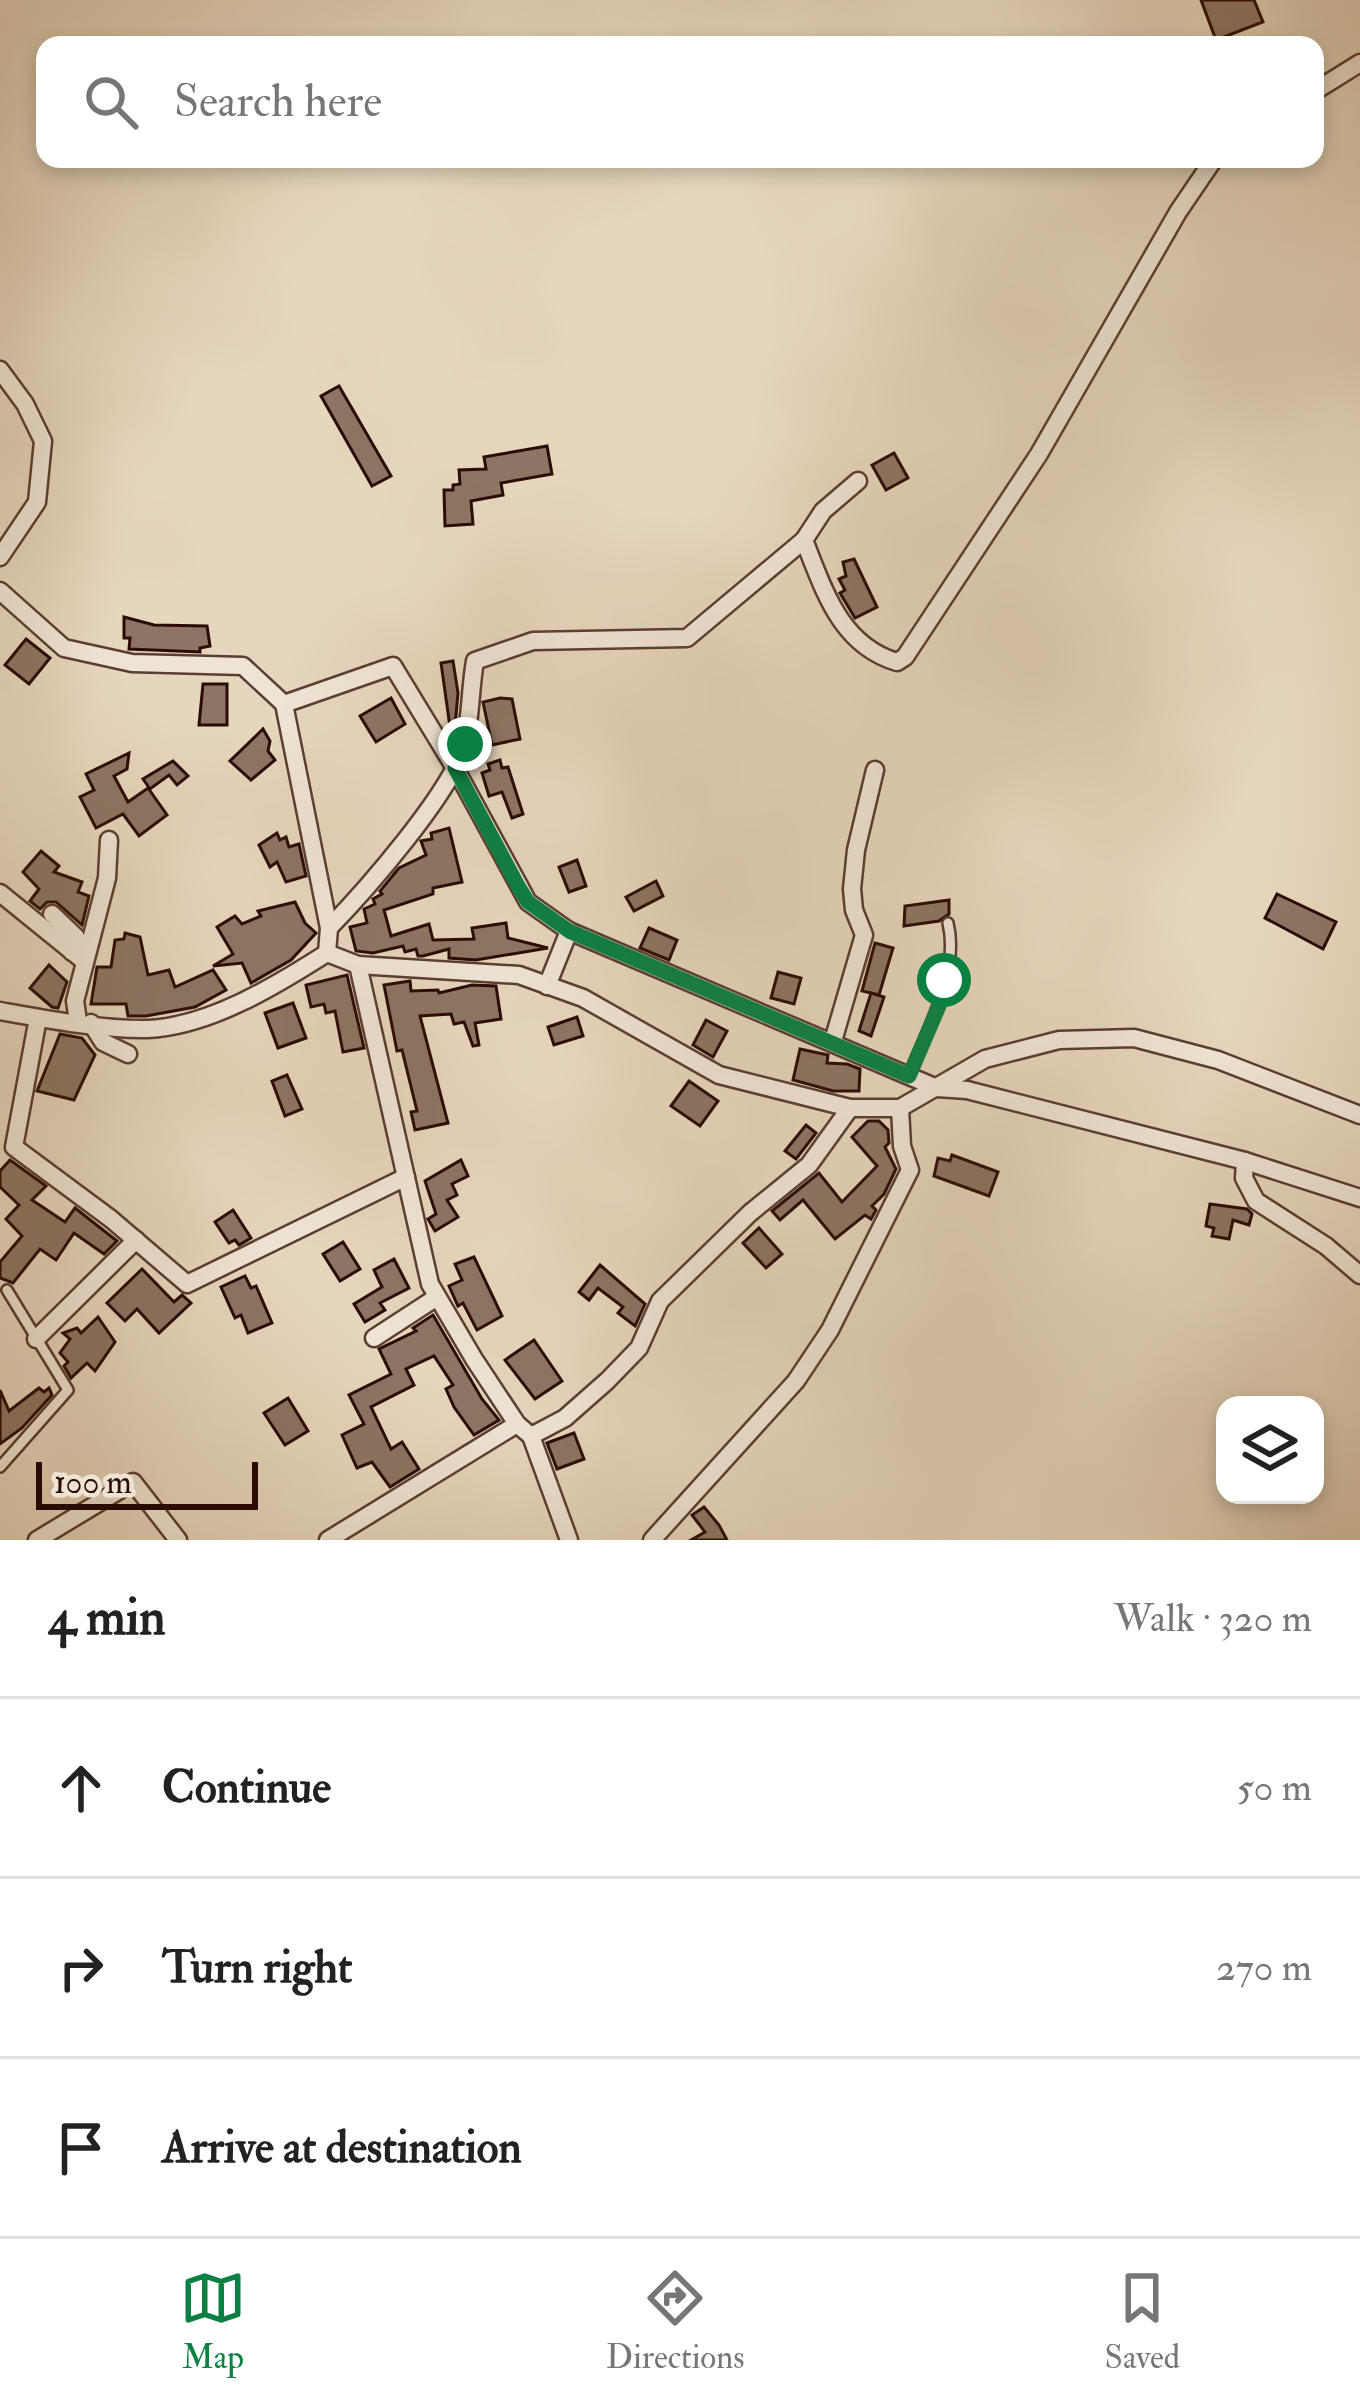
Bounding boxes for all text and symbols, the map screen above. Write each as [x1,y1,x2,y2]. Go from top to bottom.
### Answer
search box [36,36,1324,168]
icon: search [78,69,144,135]
text: Search here [174,74,382,130]
route end [438,717,492,771]
route start [917,953,971,1007]
map controls [1216,1396,1324,1504]
button: layers [1216,1396,1324,1504]
scale bar [36,1456,258,1509]
text: 100 m [54,1462,132,1503]
text: 4 min [48,1586,166,1650]
text: Walk · 320 m [1114,1594,1312,1643]
icon: ahead [48,1755,114,1821]
text: Continue [162,1760,331,1816]
text: 50 m [1237,1763,1312,1812]
icon: right [48,1935,114,2001]
text: Turn right [162,1940,352,1996]
text: 270 m [1216,1943,1312,1992]
icon: arrive [48,2115,114,2181]
text: Arrive at destination [162,2120,522,2176]
tab: Map [180,2265,246,2378]
tab: Directions [606,2265,745,2378]
tab: Saved [1105,2265,1180,2378]

